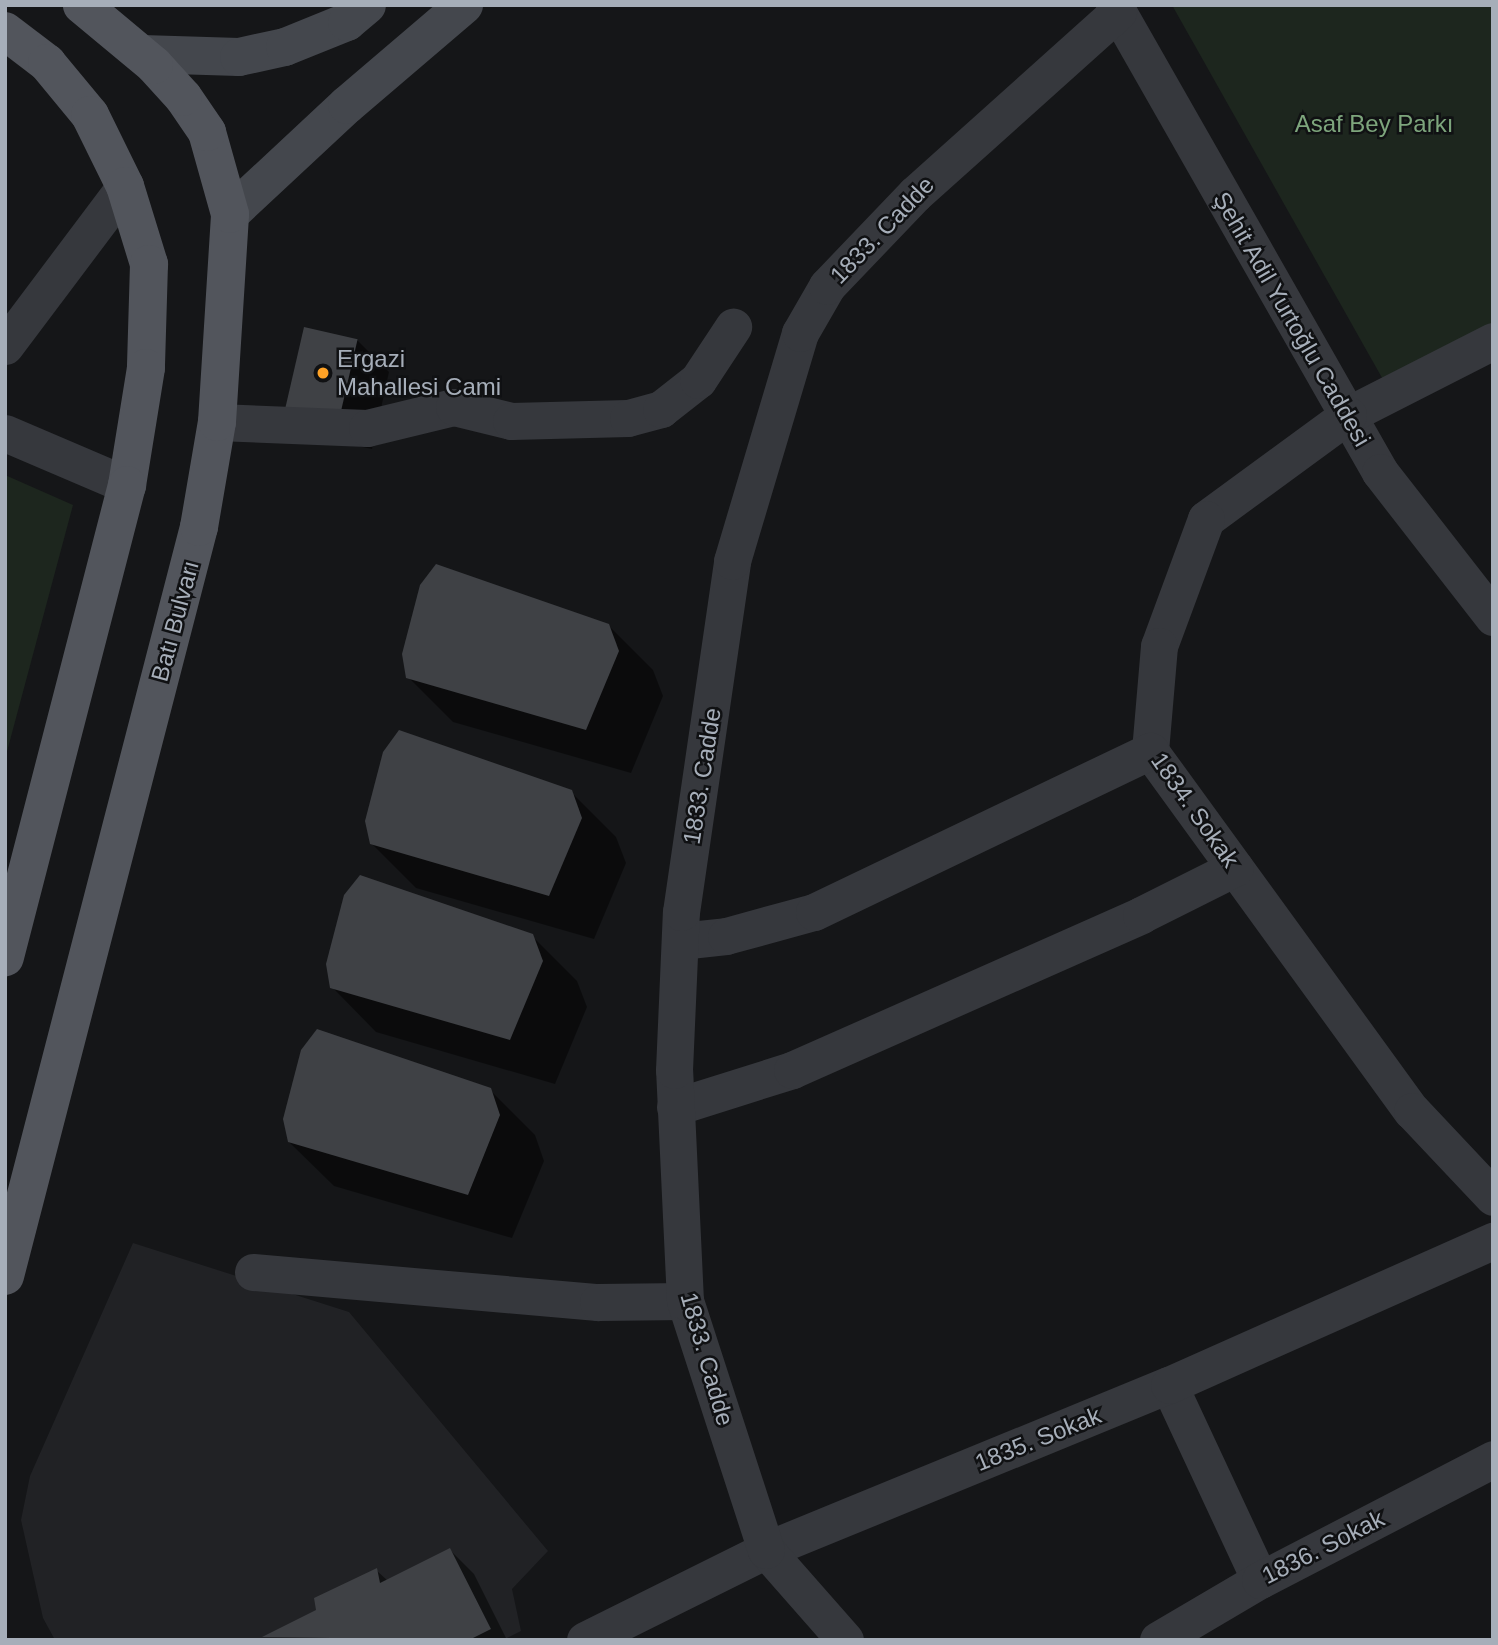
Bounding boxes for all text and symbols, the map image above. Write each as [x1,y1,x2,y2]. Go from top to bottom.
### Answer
park label: Asaf Bey Parkı [1295,110,1453,138]
street label: 1833. Cadde [824,171,940,289]
street label: Şehit Adil Yurtoğlu Caddesi [1207,186,1377,452]
place label: Ergazi Mahallesi Cami [337,345,501,401]
marker: Ergazi Mahallesi Cami [315,365,331,381]
street label: Batı Bulvarı [145,557,205,685]
street label: 1833. Cadde [677,706,727,846]
street label: 1834. Sokak [1145,747,1245,873]
street label: 1833. Cadde [674,1289,740,1429]
street label: 1835. Sokak [971,1401,1105,1477]
street label: 1836. Sokak [1257,1504,1389,1590]

